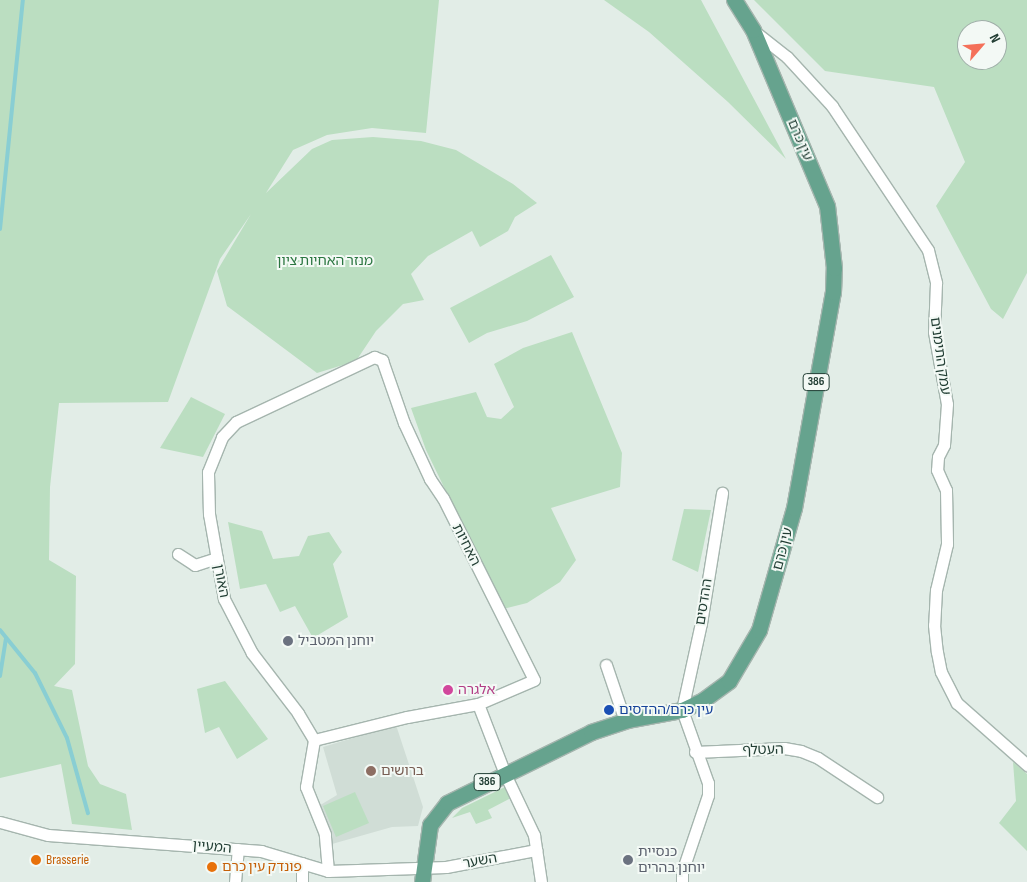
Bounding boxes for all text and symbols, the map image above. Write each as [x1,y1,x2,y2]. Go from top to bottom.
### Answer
north arrow [957,20,1007,70]
text: N [986,31,1004,46]
street label: עין כרם [784,117,816,163]
park label: מנזר האחיות ציון [277,253,373,269]
street label: עמק התימנים [926,316,954,396]
road number: 386 [802,372,830,392]
street label: האחיות [448,521,484,569]
street label: עין כרם [769,526,797,572]
street label: האורן [210,563,232,599]
street label: ההדסים [692,577,716,627]
place label: יוחנן המטביל [298,633,374,649]
marker: יוחנן המטביל [282,635,294,647]
place label: אלגרה [458,682,495,698]
marker: אלגרה [442,684,454,696]
place label: עין כרם/ההדסים [619,702,713,718]
marker: עין כרם/ההדסים [603,704,615,716]
street label: העטלף [742,741,784,759]
place label: ברושים [381,763,424,779]
marker: ברושים [365,765,377,777]
road number: 386 [473,772,501,792]
street label: המעיין [192,837,232,857]
place label: כנסיית יוחנן בהרים [638,844,705,876]
street label: השער [461,850,499,872]
place label: Brasserie [46,852,89,868]
marker: Brasserie [30,854,42,866]
marker: כנסיית יוחנן בהרים [622,854,634,866]
place label: פונדק עין כרם [222,859,302,875]
marker: פונדק עין כרם [206,861,218,873]

